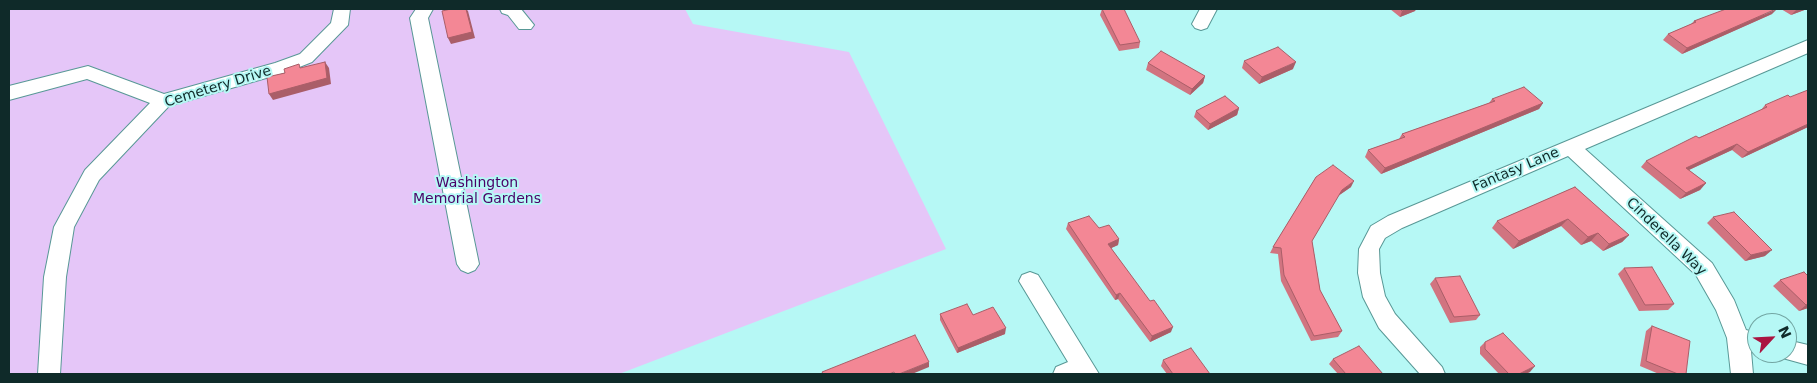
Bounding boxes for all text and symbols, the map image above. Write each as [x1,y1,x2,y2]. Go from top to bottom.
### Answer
street label: Cemetery Drive [163,63,273,111]
street label: Fantasy Lane [1470,144,1562,196]
park label: Washington Memorial Gardens [413,175,541,208]
street label: Cinderella Way [1623,195,1709,279]
north arrow [1747,313,1797,363]
text: N [1775,323,1794,341]

